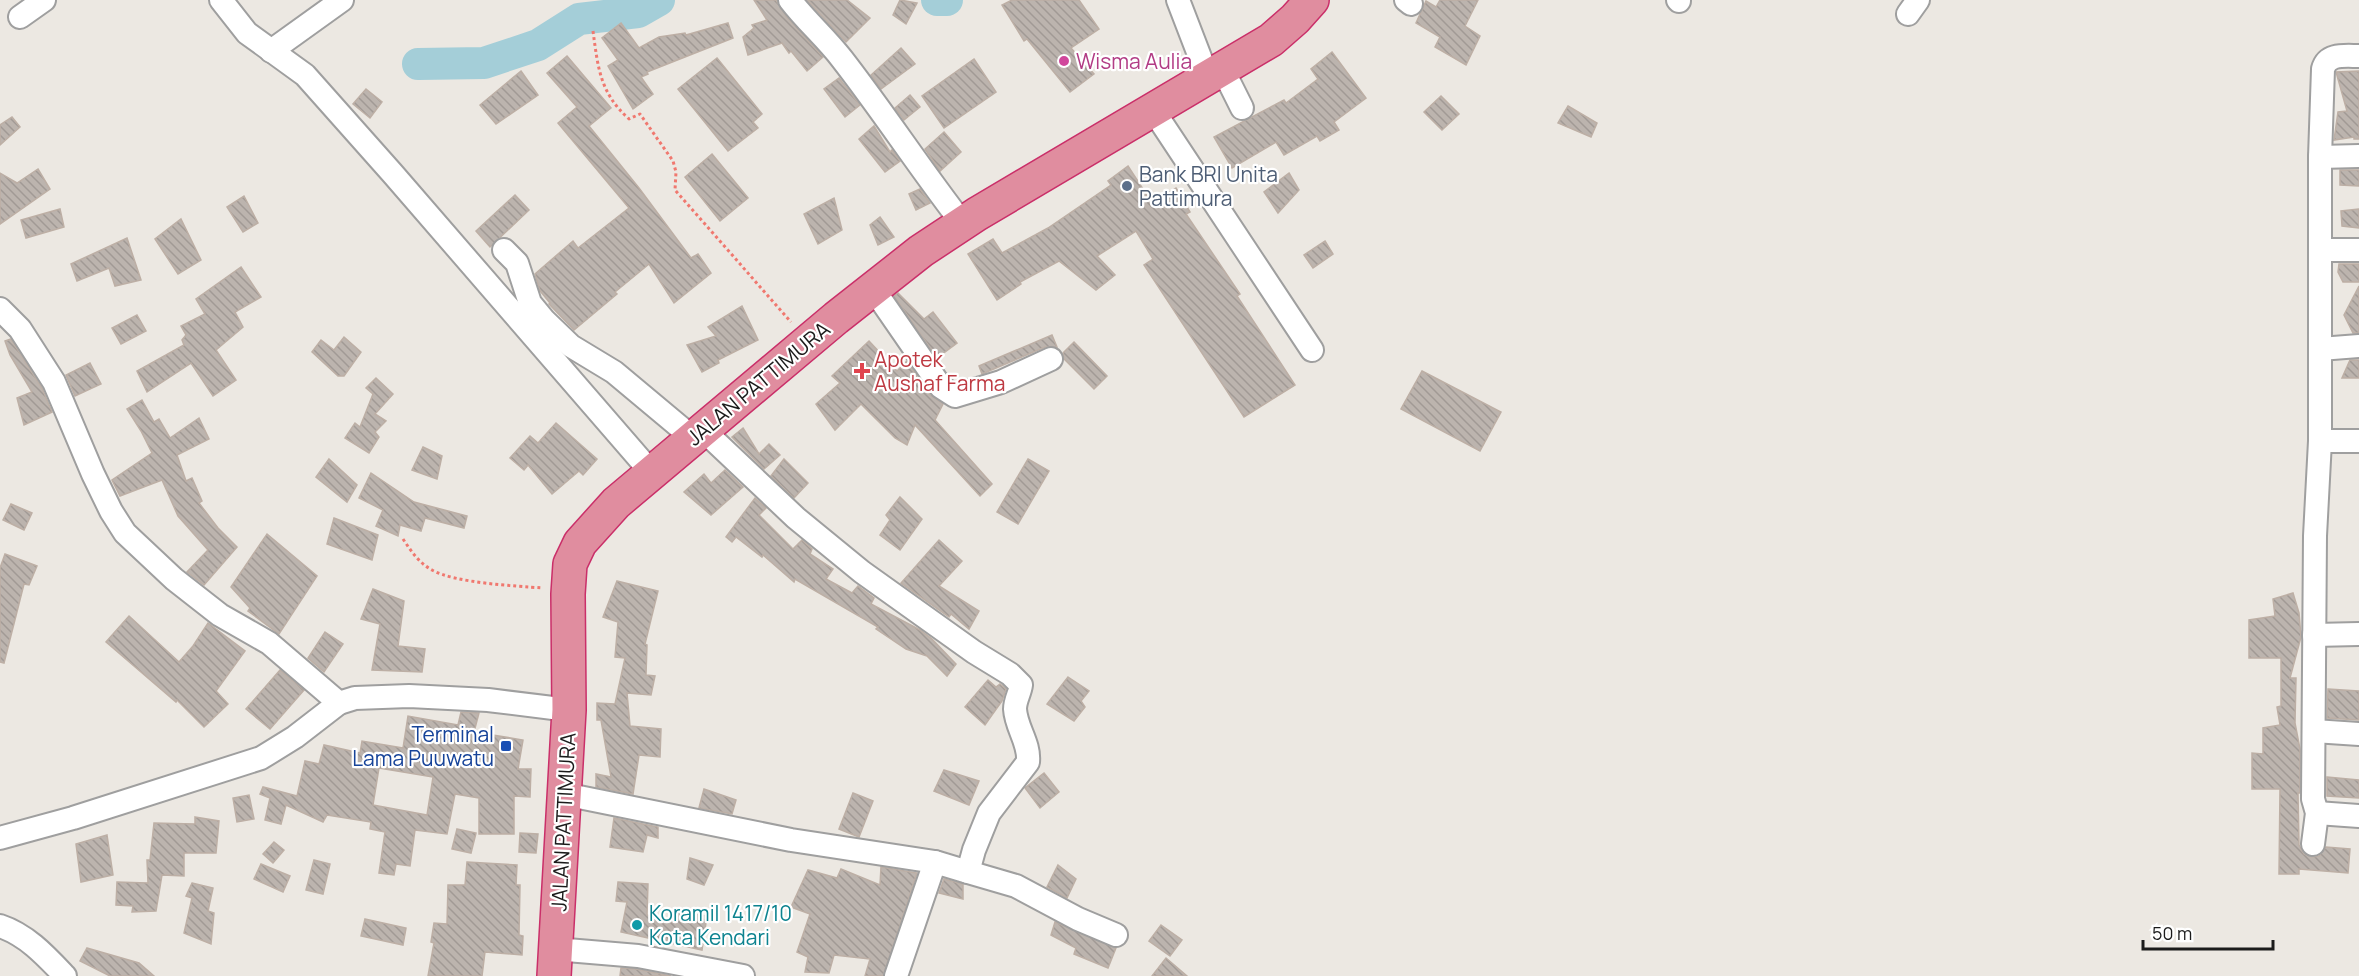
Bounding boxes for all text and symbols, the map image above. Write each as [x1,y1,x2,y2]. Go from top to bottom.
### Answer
place label: Wisma Aulia [1076,47,1192,75]
marker: Wisma Aulia [1057,54,1071,68]
place label: Bank BRI Unita Pattimura [1139,160,1278,212]
marker: Bank BRI Unita Pattimura [1120,179,1134,193]
street label: JALAN PATTIMURA [680,315,836,451]
place label: Apotek Aushaf Farma [874,345,1005,397]
marker: Apotek Aushaf Farma [855,364,869,378]
place label: Terminal Lama Puuwatu [352,720,494,772]
street label: JALAN PATTIMURA [544,732,582,912]
marker: Terminal Lama Puuwatu [499,739,513,753]
place label: Koramil 1417/10 Kota Kendari [649,899,792,951]
scale bar [2143,913,2274,951]
marker: Koramil 1417/10 Kota Kendari [630,918,644,932]
text: 50 m [2152,921,2192,945]

